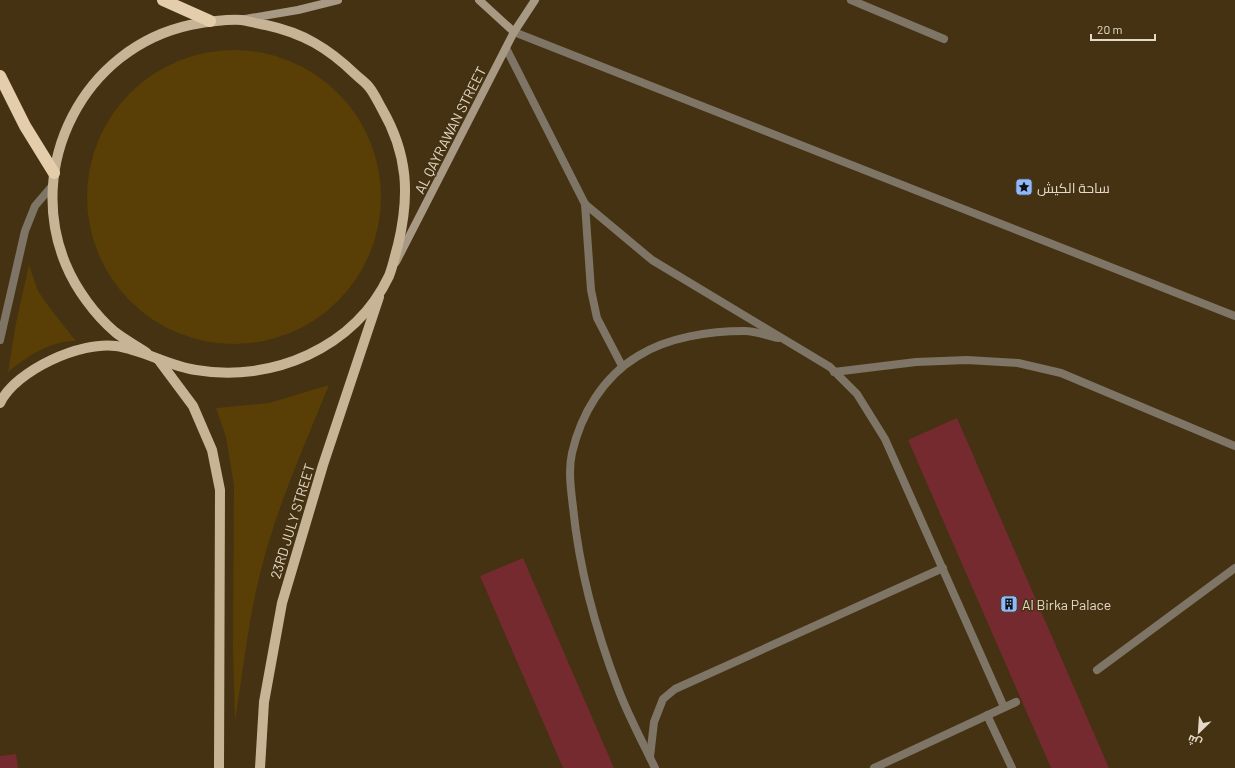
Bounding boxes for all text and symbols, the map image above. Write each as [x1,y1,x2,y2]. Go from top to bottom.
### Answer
scale bar [1091,16,1155,42]
text: 20 m [1097,22,1123,36]
street label: AL QAYRAWAN STREET [411,63,489,196]
place icon: ساحة الكيش [1014,177,1034,197]
place label: ساحة الكيش [1037,179,1110,196]
street label: 23RD JULY STREET [266,461,318,581]
building icon: Al Birka Palace [999,594,1019,614]
place label: Al Birka Palace [1022,596,1111,613]
north arrow [1179,712,1219,752]
text: ش [1185,732,1204,750]

